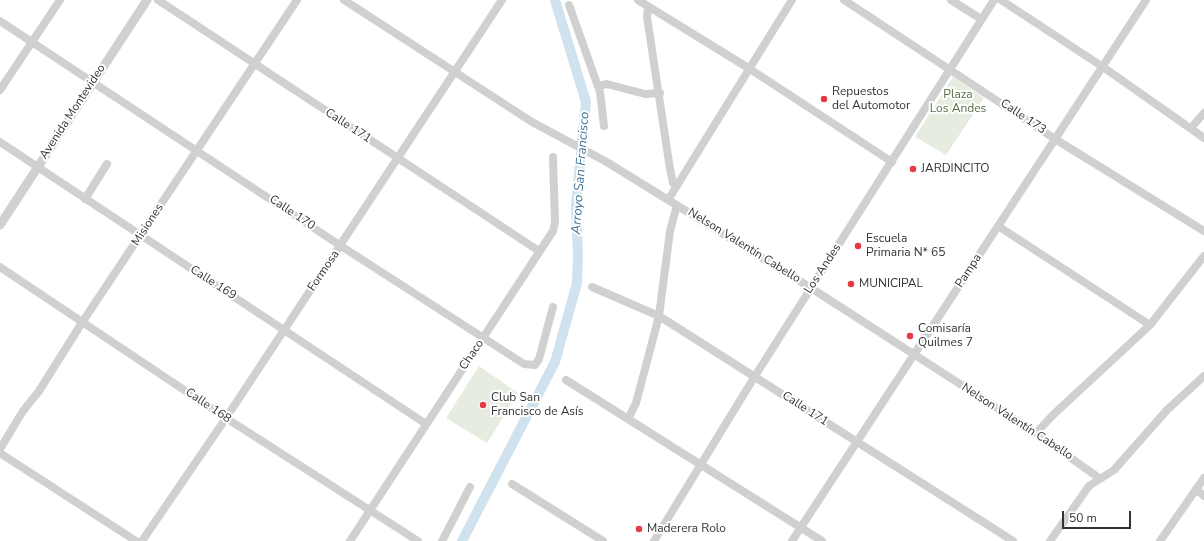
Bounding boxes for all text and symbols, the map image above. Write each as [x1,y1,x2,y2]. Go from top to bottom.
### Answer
street label: Avenida Montevideo [37,62,109,162]
place label: Repuestos del Automotor [832,85,910,113]
park label: Plaza Los Andes [930,88,986,116]
marker: Repuestos del Automotor [819,94,829,104]
street label: Calle 173 [997,96,1049,138]
street label: Calle 171 [322,106,374,146]
water label: Arroyo San Francisco [569,111,593,235]
place label: JARDINCITO [921,162,990,176]
marker: JARDINCITO [908,164,918,174]
street label: Calle 170 [266,192,318,234]
street label: Misiones [129,201,167,249]
street label: Nelson Valentín Cabello [685,205,803,287]
place label: Escuela Primaria N* 65 [866,232,945,260]
street label: Los Andes [802,241,844,297]
marker: Escuela Primaria N* 65 [853,241,863,251]
street label: Formosa [305,248,343,294]
street label: Pampa [953,251,985,291]
street label: Calle 169 [187,263,239,303]
place label: MUNICIPAL [859,277,923,291]
marker: MUNICIPAL [846,279,856,289]
place label: Comisaría Quilmes 7 [918,322,973,350]
marker: Comisaría Quilmes 7 [905,331,915,341]
street label: Chaco [457,337,487,373]
street label: Nelson Valentín Cabello [959,381,1075,463]
street label: Calle 168 [182,385,234,427]
street label: Calle 171 [779,389,831,429]
place label: Club San Francisco de Asís [491,391,584,419]
marker: Club San Francisco de Asís [478,400,488,410]
scale bar [1064,503,1133,529]
text: 50 m [1069,510,1097,526]
place label: Maderera Rolo [647,522,726,536]
marker: Maderera Rolo [634,524,644,534]

